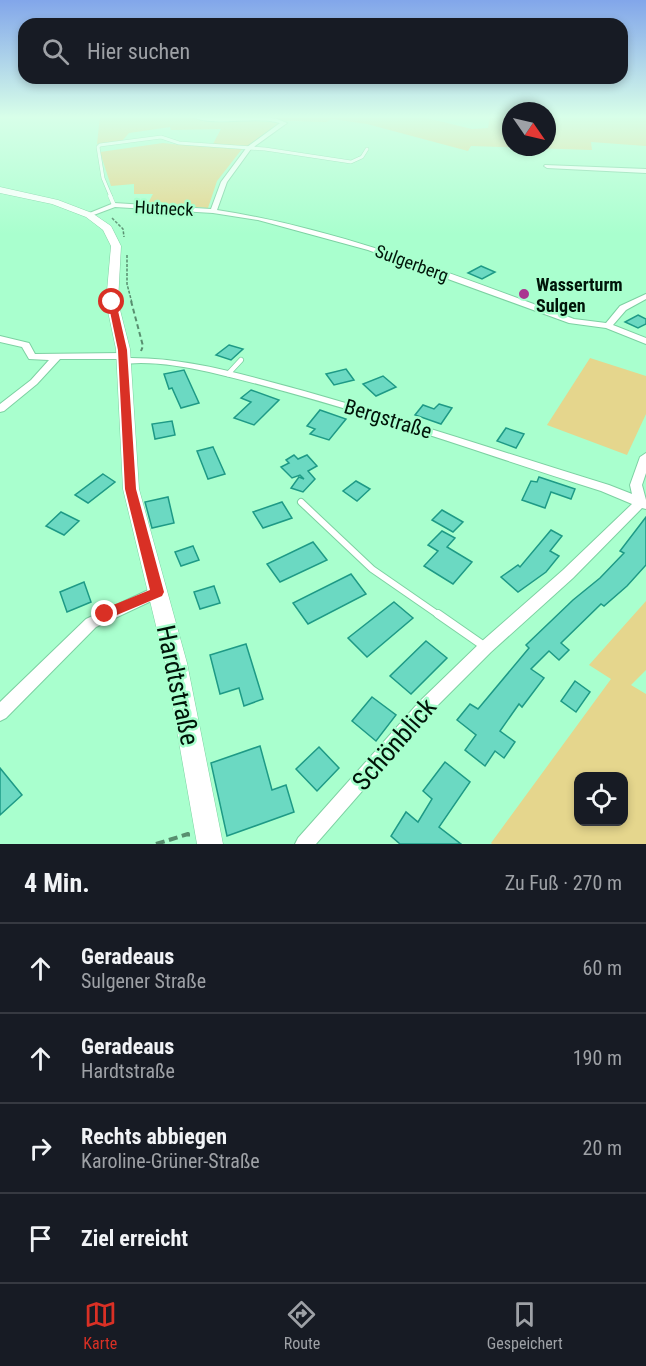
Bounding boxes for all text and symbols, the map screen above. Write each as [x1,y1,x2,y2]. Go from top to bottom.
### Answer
search box [18,18,628,84]
icon: search [39,35,72,68]
text: Hier suchen [87,39,190,64]
north arrow [502,102,556,156]
street label: Hutneck [134,196,194,220]
street label: Sulgerberg [372,240,452,286]
place label: Wasserturm Sulgen [536,274,623,316]
marker: Wasserturm Sulgen [517,287,531,301]
route start [98,288,124,314]
street label: Bergstraße [341,394,435,444]
route end [91,600,117,626]
street label: Hardtstraße [151,622,205,748]
street label: Schönblick [346,692,442,796]
map controls [574,772,628,826]
button: locate [574,772,628,826]
text: 4 Min. [24,868,90,898]
text: Zu Fuß · 270 m [505,871,622,895]
text: Geradeaus [81,944,174,969]
icon: ahead [24,952,57,985]
text: 60 m [583,956,622,980]
text: Sulgener Straße [81,969,206,993]
text: Geradeaus [81,1034,174,1059]
icon: ahead [24,1042,57,1075]
text: 190 m [573,1046,622,1070]
text: Hardtstraße [81,1059,175,1083]
text: Rechts abbiegen [81,1124,227,1149]
icon: right [24,1132,57,1165]
text: 20 m [583,1136,622,1160]
text: Karoline-Grüner-Straße [81,1149,260,1173]
icon: arrive [24,1222,57,1255]
text: Ziel erreicht [81,1226,188,1251]
tab: Karte [83,1298,117,1353]
tab: Route [284,1298,320,1353]
tab: Gespeichert [487,1298,563,1353]

